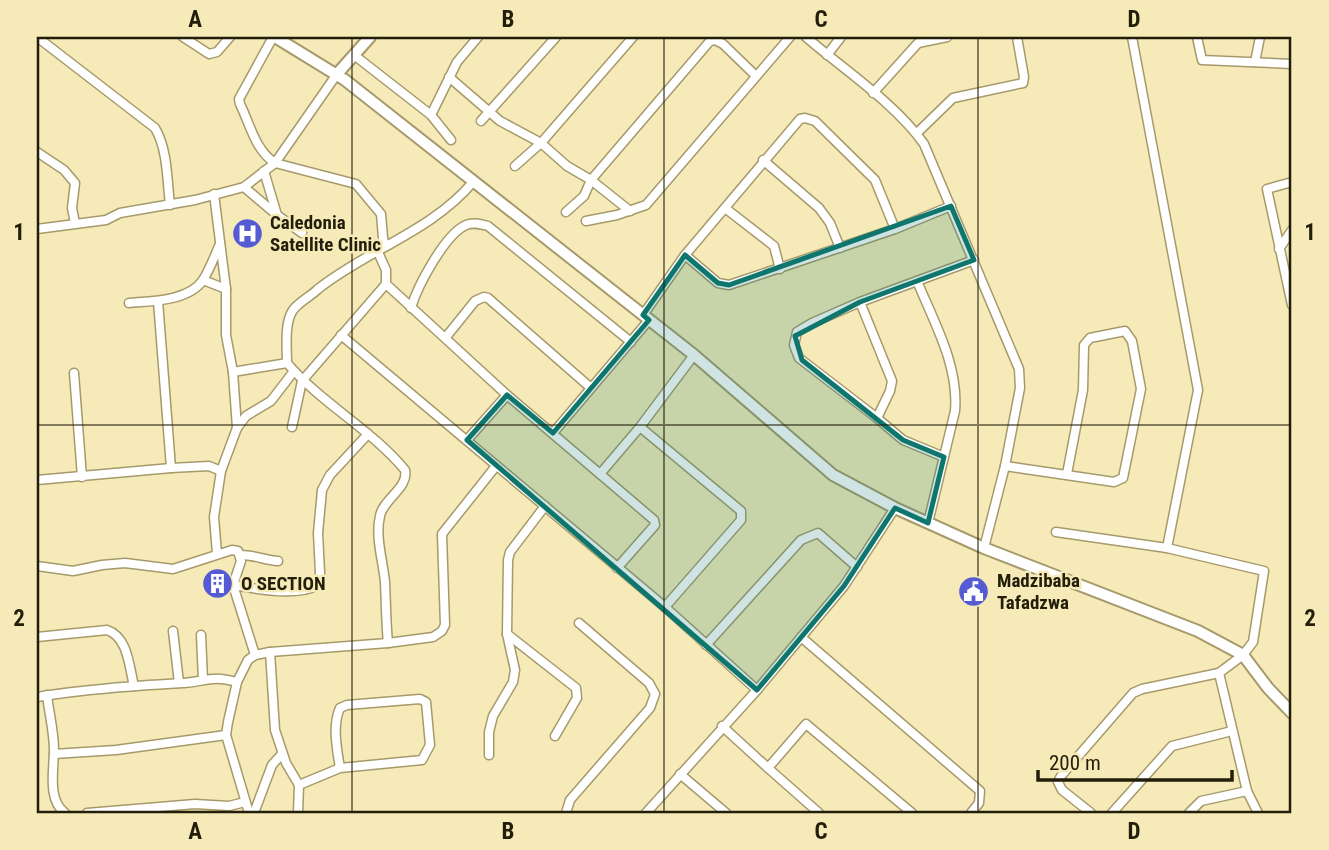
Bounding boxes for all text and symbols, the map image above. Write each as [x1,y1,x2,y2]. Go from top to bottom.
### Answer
text: A [188,6,202,33]
text: B [502,6,514,33]
text: C [814,6,828,33]
text: D [1128,6,1141,33]
place label: Caledonia Satellite Clinic [270,211,381,256]
hospital icon: Caledonia Satellite Clinic [230,216,264,250]
text: 1 [13,219,25,246]
text: 1 [1304,219,1316,246]
building icon: O SECTION [201,566,235,600]
place label: Madzibaba Tafadzwa [997,569,1080,614]
place label: O SECTION [241,572,326,595]
public building icon: Madzibaba Tafadzwa [957,574,991,608]
text: 2 [13,605,25,632]
text: 2 [1304,605,1316,632]
scale bar [1038,738,1233,782]
text: 200 m [1049,751,1101,775]
text: A [188,818,202,845]
text: B [502,818,514,845]
text: C [814,818,828,845]
text: D [1128,818,1141,845]

